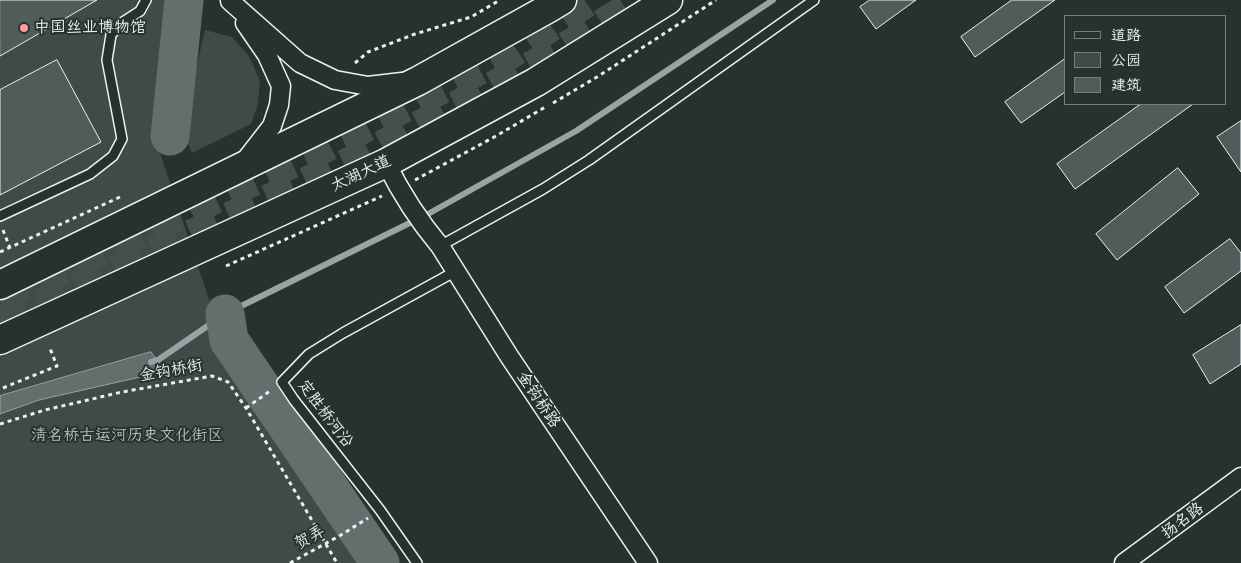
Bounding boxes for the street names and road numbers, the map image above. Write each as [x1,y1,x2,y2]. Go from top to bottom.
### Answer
street label: 太湖大道 [328,152,394,196]
street label: 金钩桥街 [138,356,204,386]
street label: 金钩桥路 [512,368,564,432]
street label: 定胜桥河沿 [293,376,357,452]
street label: 扬名路 [1158,499,1208,543]
street label: 贺弄 [291,522,329,554]

